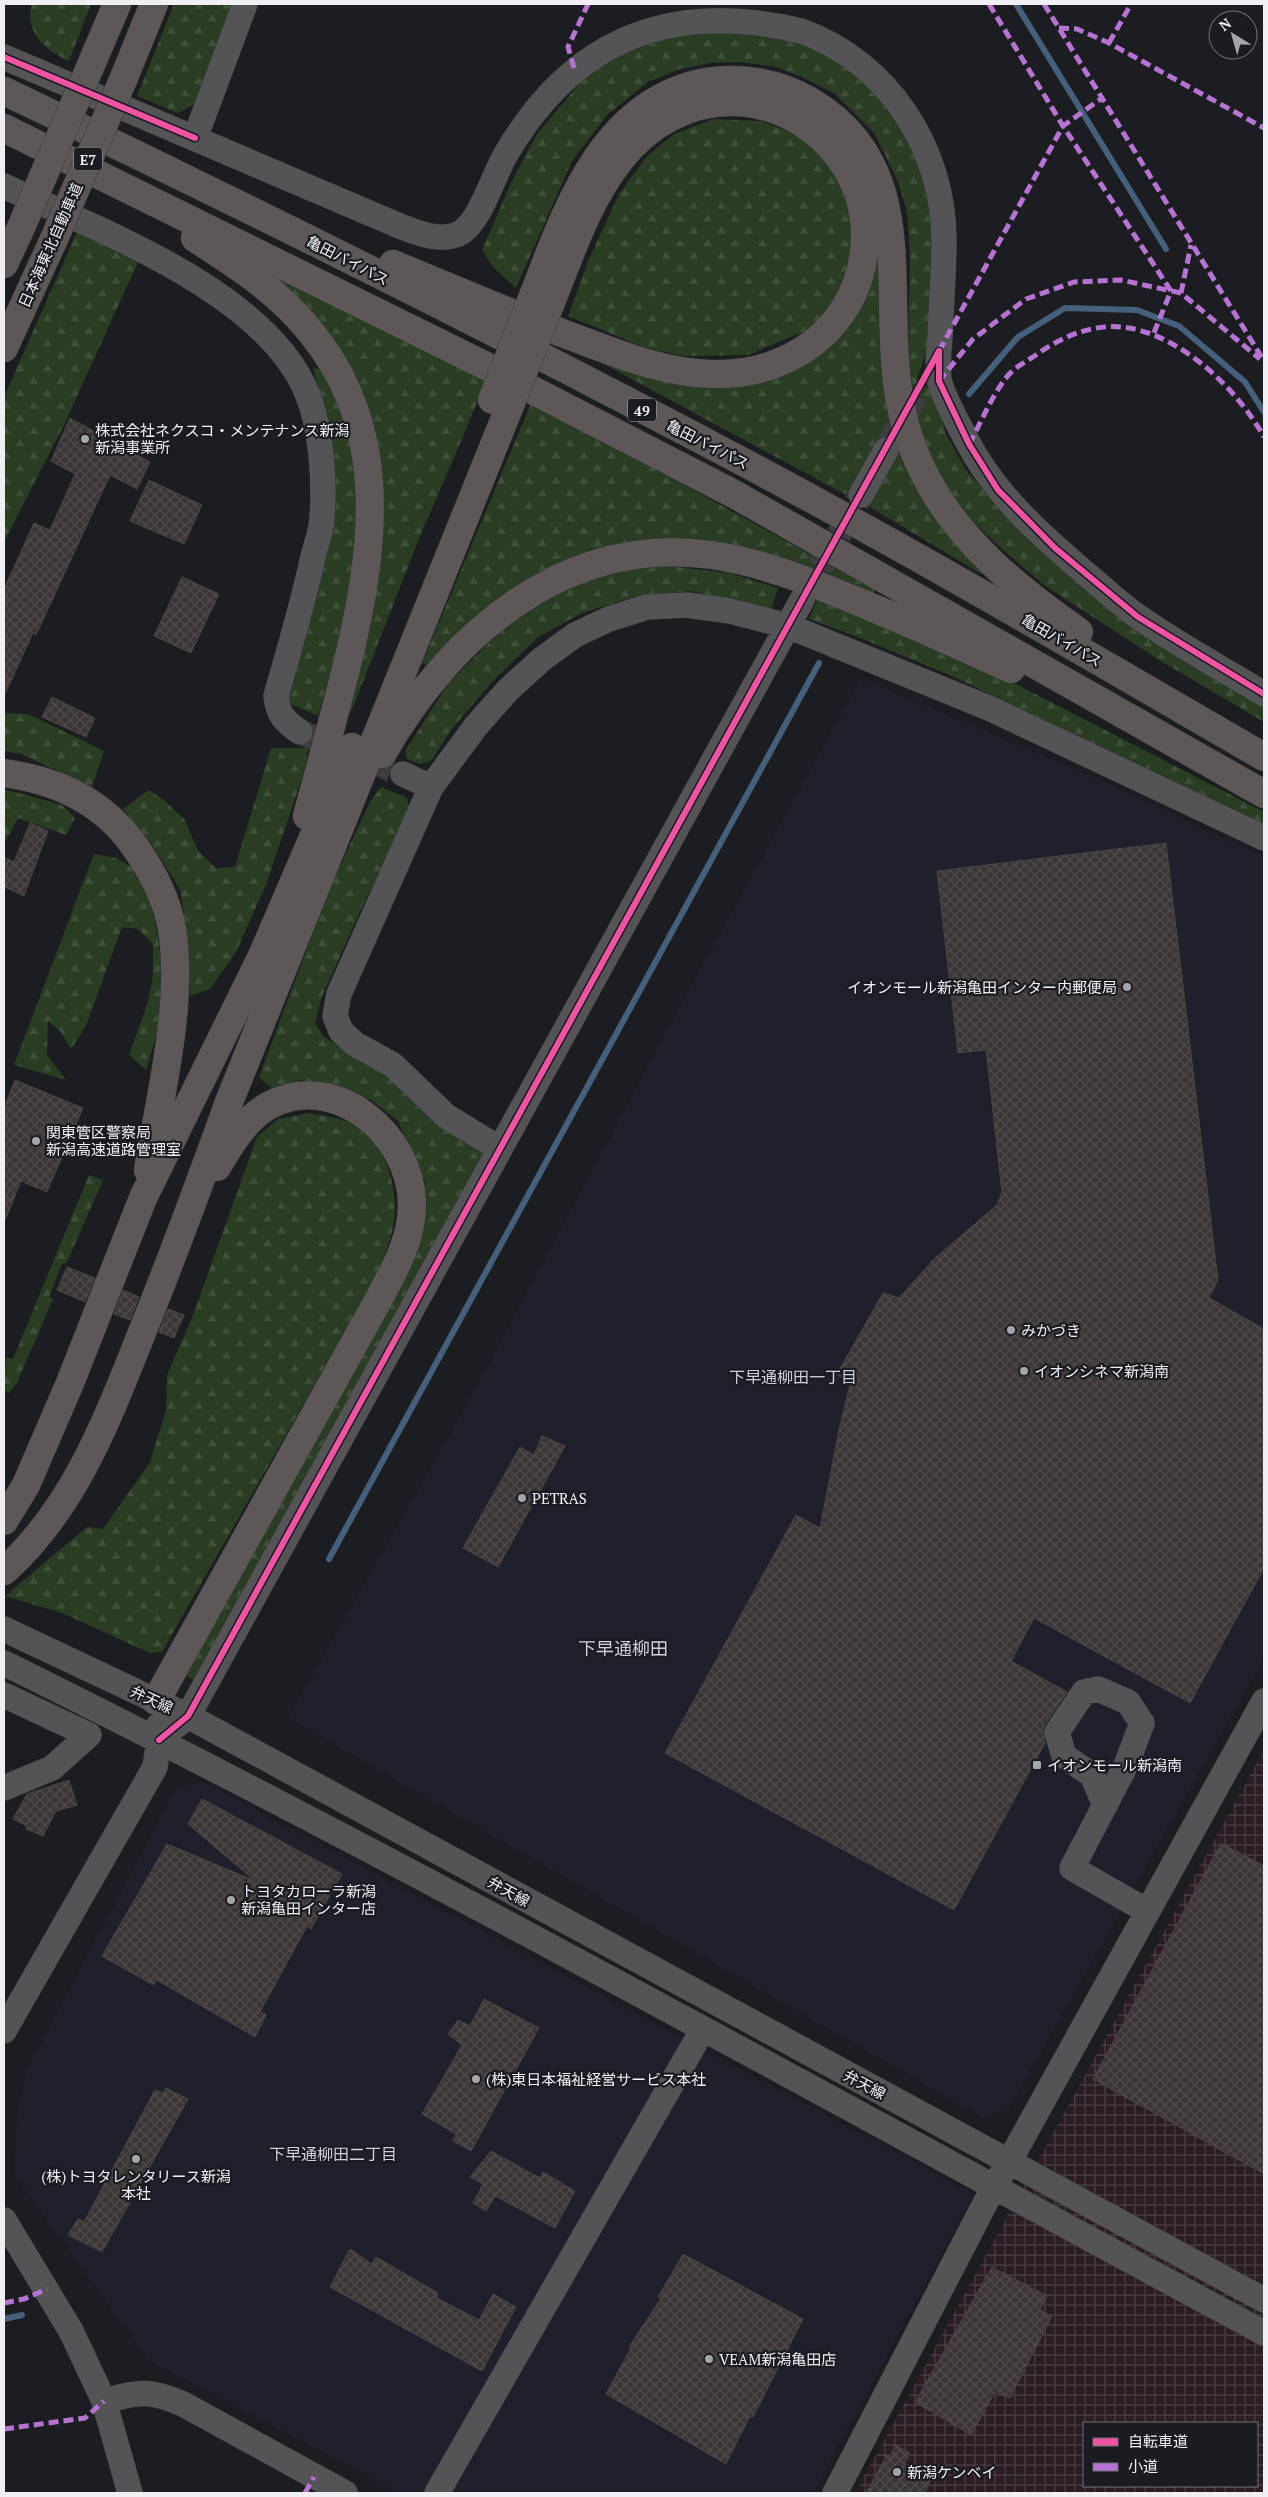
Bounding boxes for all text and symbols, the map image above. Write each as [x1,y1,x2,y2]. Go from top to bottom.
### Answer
north arrow [1208,10,1258,60]
text: N [1215,13,1235,35]
road number: E7 [74,148,102,170]
street label: 日本海東北自動車道 [13,179,87,311]
street label: 亀田バイパス [303,231,393,289]
road number: 49 [628,398,656,422]
street label: 亀田バイパス [663,415,753,473]
place label: 株式会社ネクスコ・メンテナンス新潟 新潟事業所 [95,420,349,457]
marker: 株式会社ネクスコ・メンテナンス新潟 新潟事業所 [79,433,91,445]
street label: 亀田バイパス [1018,609,1106,671]
place label: イオンモール新潟亀田インター内郵便局 [847,977,1117,997]
marker: イオンモール新潟亀田インター内郵便局 [1121,981,1133,993]
place label: 関東管区警察局 新潟高速道路管理室 [46,1122,181,1159]
marker: 関東管区警察局 新潟高速道路管理室 [30,1135,42,1147]
place label: みかづき [1021,1320,1081,1340]
marker: みかづき [1005,1324,1017,1336]
place label: イオンシネマ新潟南 [1034,1361,1169,1381]
marker: イオンシネマ新潟南 [1018,1365,1030,1377]
district label: 下早通柳田一丁目 [729,1366,857,1388]
place label: PETRAS [532,1488,587,1508]
marker: PETRAS [516,1492,528,1504]
district label: 下早通柳田 [578,1636,668,1660]
street label: 弁天線 [127,1680,177,1718]
place label: イオンモール新潟南 [1047,1755,1182,1775]
marker: イオンモール新潟南 [1031,1759,1043,1771]
street label: 弁天線 [484,1871,534,1911]
place label: トヨタカローラ新潟 新潟亀田インター店 [241,1881,376,1918]
marker: トヨタカローラ新潟 新潟亀田インター店 [225,1894,237,1906]
street label: 弁天線 [840,2065,890,2103]
place label: (株)東日本福祉経営サービス本社 [486,2069,706,2089]
marker: (株)東日本福祉経営サービス本社 [470,2073,482,2085]
district label: 下早通柳田二丁目 [269,2143,397,2165]
marker: (株)トヨタレンタリース新潟 本社 [130,2153,142,2165]
place label: (株)トヨタレンタリース新潟 本社 [41,2166,231,2203]
place label: VEAM新潟亀田店 [719,2349,836,2369]
marker: VEAM新潟亀田店 [703,2353,715,2365]
legend [1083,2422,1258,2487]
text: 自転車道 [1128,2431,1188,2451]
text: 小道 [1128,2456,1158,2476]
place label: 新潟ケンベイ [907,2462,997,2482]
marker: 新潟ケンベイ [891,2466,903,2478]

